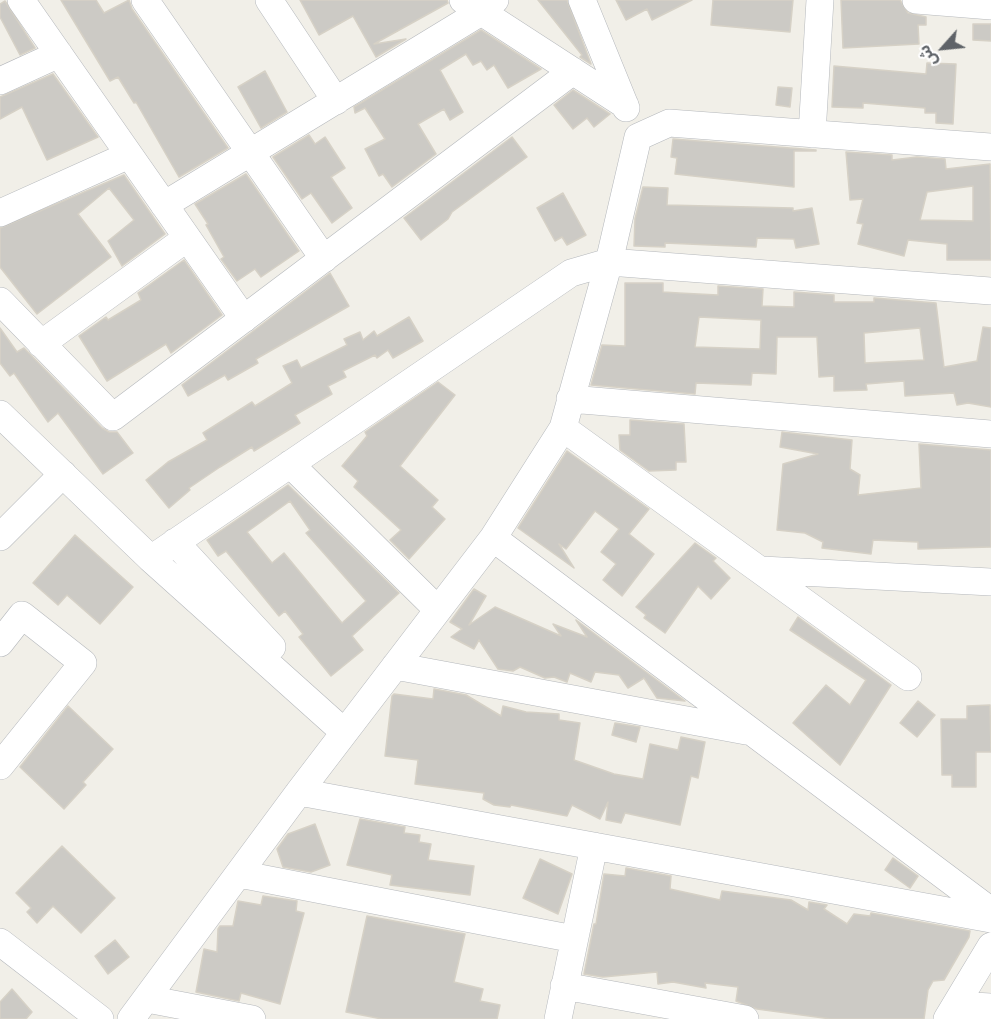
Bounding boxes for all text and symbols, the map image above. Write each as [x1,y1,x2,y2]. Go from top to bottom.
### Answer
north arrow [913,18,973,78]
text: ش [914,42,940,70]

